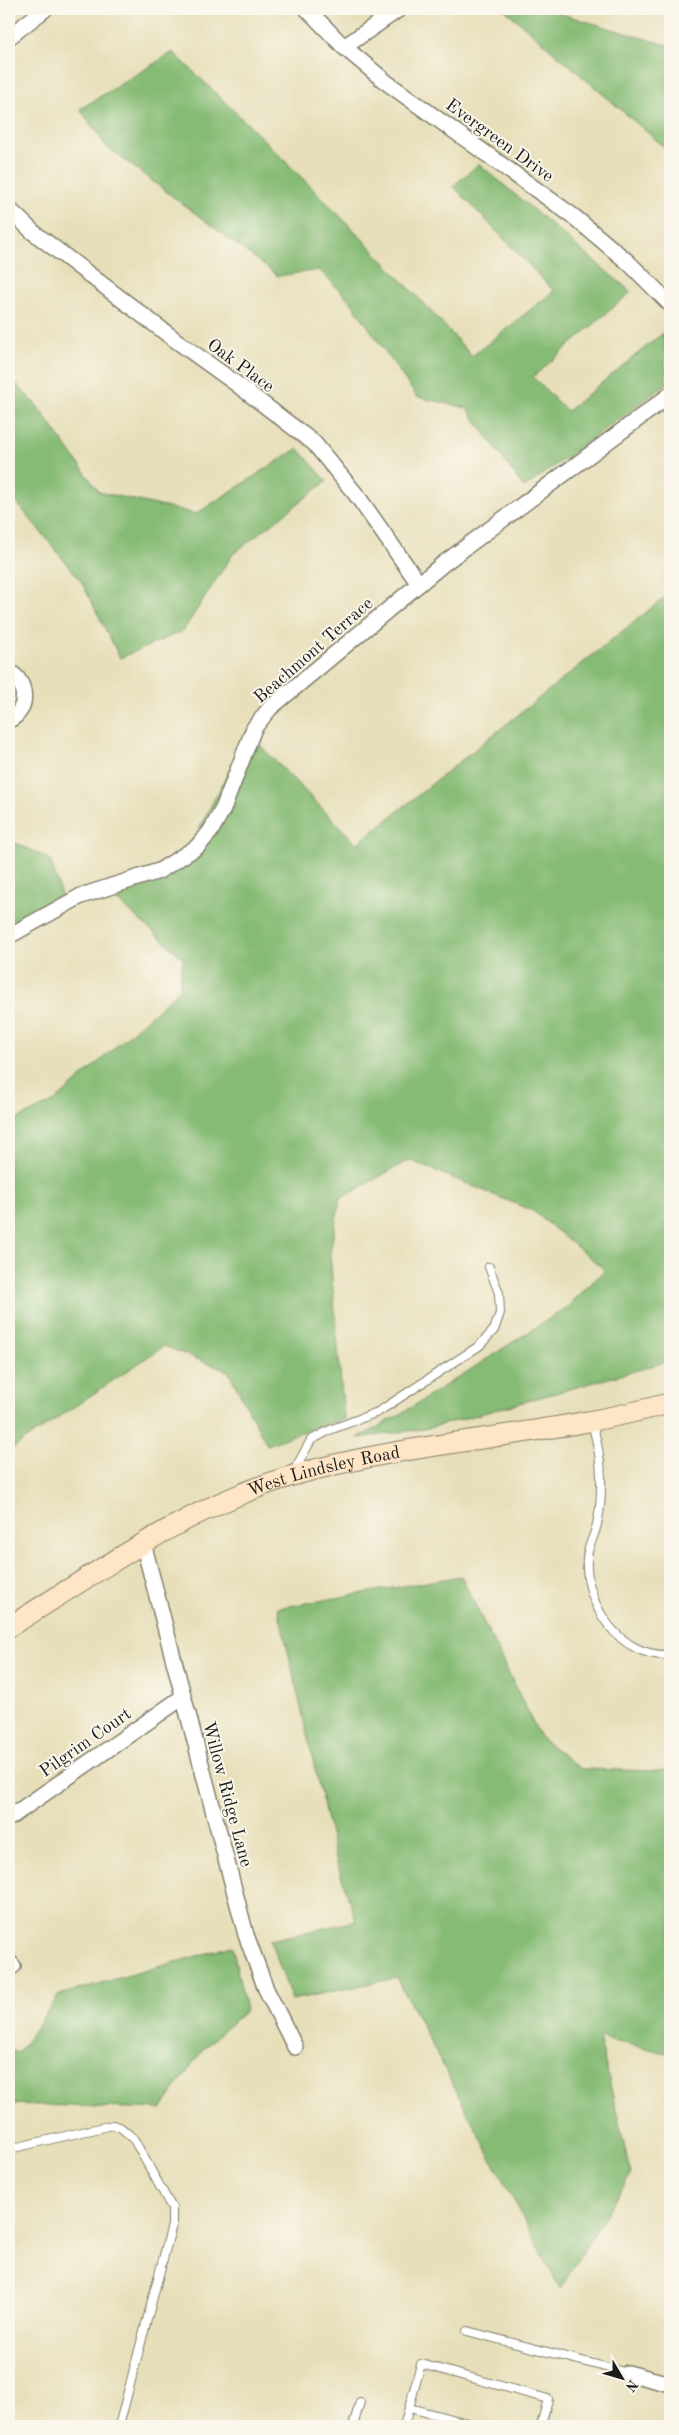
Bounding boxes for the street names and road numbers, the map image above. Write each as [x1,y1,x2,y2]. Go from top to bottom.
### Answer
street label: Evergreen Drive [442,96,557,186]
street label: Oak Place [204,336,277,396]
street label: Beachmont Terrace [251,594,377,707]
street label: West Lindsley Road [245,1444,401,1500]
street label: Pilgrim Court [36,1705,135,1781]
street label: Willow Ridge Lane [199,1720,255,1869]

